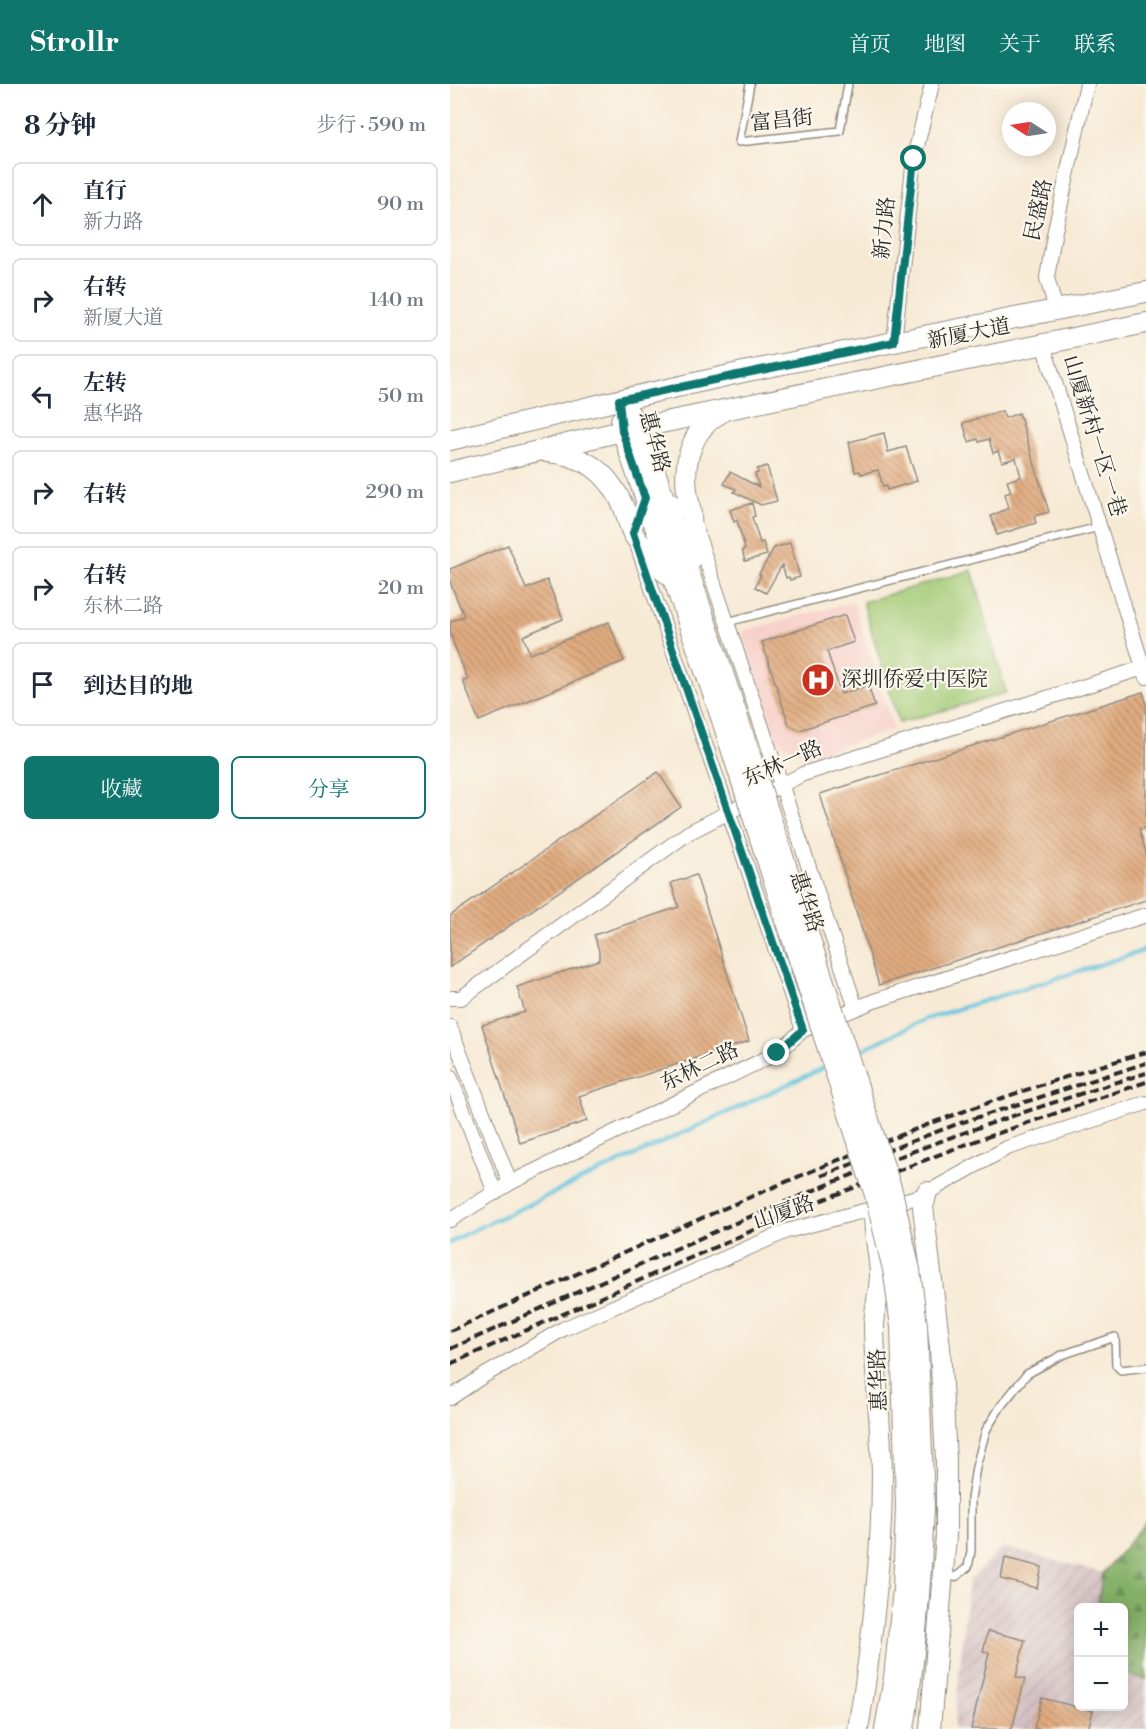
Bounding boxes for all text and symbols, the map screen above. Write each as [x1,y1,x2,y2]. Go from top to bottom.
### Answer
text: Strollr [30,25,119,60]
text: 首页 [849,32,891,58]
text: 地图 [924,32,966,58]
text: 关于 [999,32,1041,58]
text: 联系 [1074,32,1116,58]
north arrow [1002,102,1056,156]
street label: 富昌街 [749,105,815,137]
text: 8 分钟 [24,110,97,142]
text: 步行 · 590 m [316,113,426,138]
route start [900,145,926,171]
street label: 民盛路 [1020,176,1058,244]
text: 直行 [83,178,127,205]
icon: ahead [26,188,59,221]
text: 90 m [377,192,424,217]
street label: 新力路 [869,195,901,261]
text: 新力路 [83,210,143,235]
text: 右转 [83,274,127,301]
icon: right [26,284,59,317]
text: 140 m [369,288,424,313]
text: 新厦大道 [83,306,163,331]
street label: 新厦大道 [925,313,1013,355]
street label: 山厦新村一区一巷 [1057,352,1131,520]
text: 左转 [83,370,127,397]
icon: left [26,380,59,413]
text: 50 m [378,384,424,409]
text: 惠华路 [83,402,143,427]
street label: 惠华路 [633,408,675,476]
icon: right [26,476,59,509]
text: 290 m [366,480,424,505]
text: 右转 [83,481,127,508]
text: 右转 [83,562,127,589]
icon: right [26,572,59,605]
text: 20 m [378,576,424,601]
text: 东林二路 [83,594,163,619]
hospital icon: 深圳侨爱中医院 [800,662,836,698]
place label: 深圳侨爱中医院 [841,667,988,693]
icon: arrive [26,668,59,701]
text: 到达目的地 [83,673,193,700]
street label: 东林一路 [739,735,827,793]
button: 收藏 [24,756,219,819]
button: 分享 [231,756,426,819]
street label: 惠华路 [784,868,828,936]
street label: 东林二路 [657,1037,743,1097]
route end [763,1039,789,1065]
street label: 山厦路 [750,1190,818,1236]
street label: 惠华路 [865,1348,893,1412]
map controls [1074,1603,1128,1711]
button: + [1074,1603,1128,1657]
button: − [1074,1657,1128,1711]

